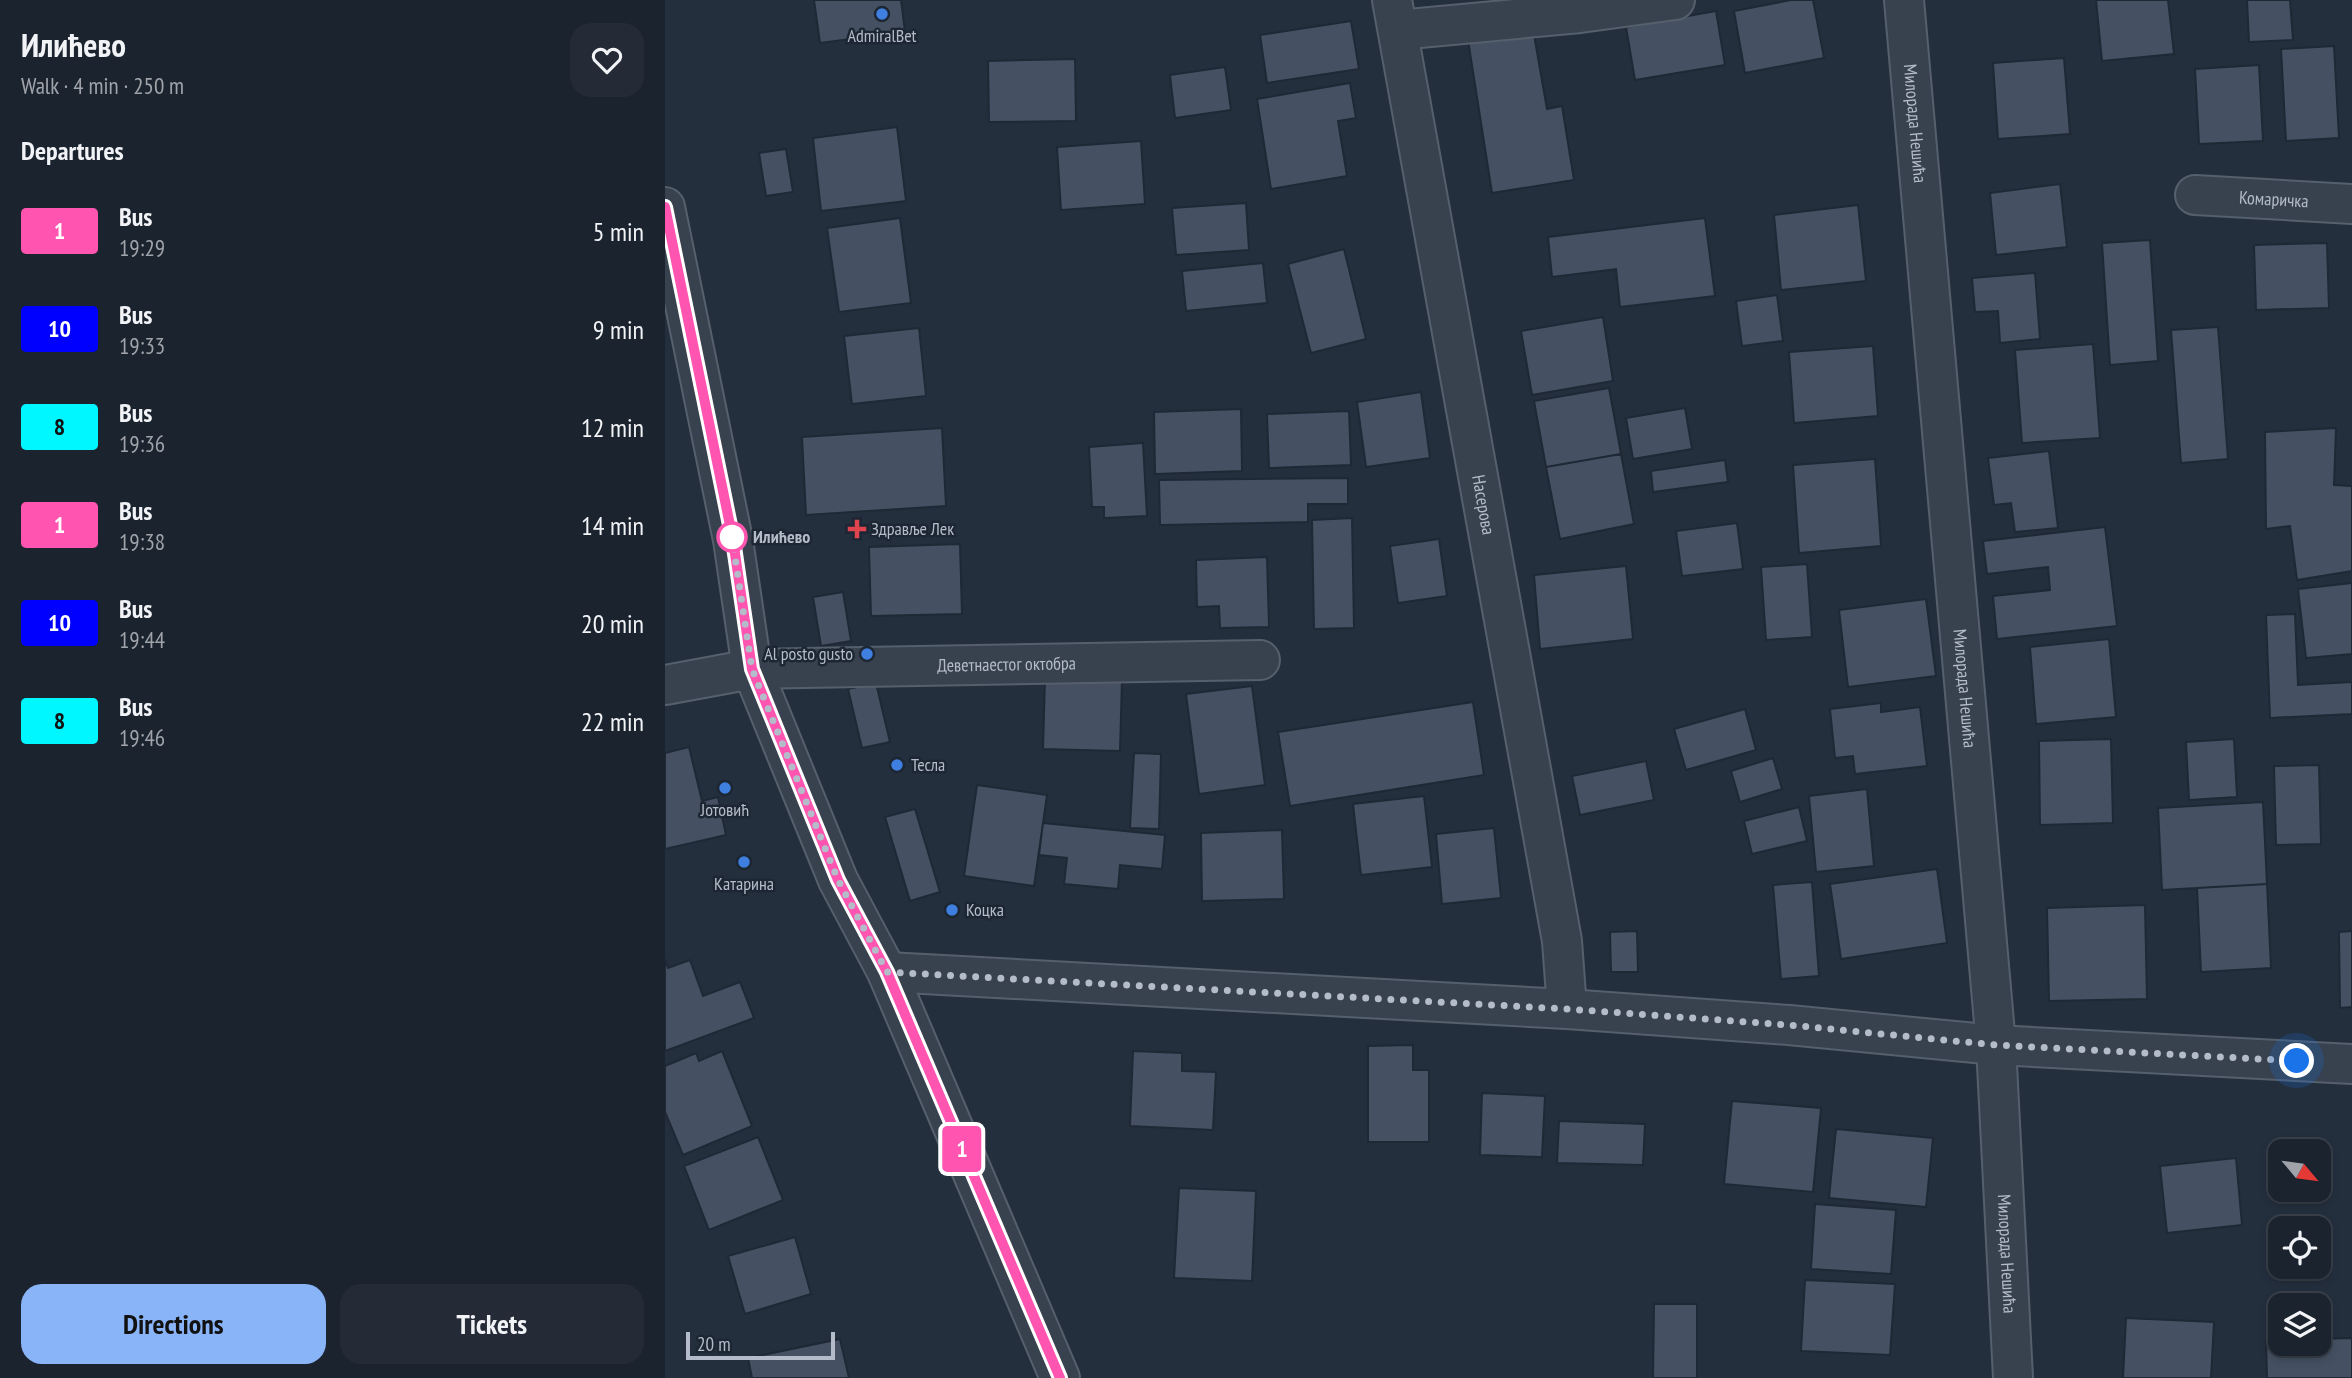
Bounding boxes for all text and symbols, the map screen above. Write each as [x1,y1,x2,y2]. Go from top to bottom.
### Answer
marker: AdmiralBet [874,6,890,22]
text: Илићево [21,23,126,66]
button: heart [570,23,644,97]
place label: AdmiralBet [847,24,917,47]
street label: Милорада Нешића [1899,63,1932,184]
text: Walk · 4 min · 250 m [21,71,184,100]
text: Departures [21,134,124,167]
street label: Комаричка [2239,186,2309,212]
text: Bus [119,200,152,233]
text: 1 [54,215,65,246]
text: 5 min [593,215,644,248]
text: 19:29 [119,233,165,262]
text: Bus [119,298,152,331]
text: 10 [48,313,71,344]
text: 9 min [593,313,644,346]
text: 19:33 [119,331,165,360]
text: Bus [119,396,152,429]
text: 8 [54,411,65,442]
text: 12 min [581,411,644,444]
text: 19:36 [119,429,165,458]
street label: Насерова [1467,473,1500,537]
text: Bus [119,494,152,527]
text: 1 [54,509,65,540]
text: 14 min [581,509,644,542]
place label: Здравље Лек [871,517,954,540]
marker: Здравље Лек [849,521,865,537]
marker: Илићево [717,522,747,552]
place label: Илићево [753,525,810,548]
text: 19:38 [119,527,165,556]
text: Bus [119,592,152,625]
text: 10 [48,607,71,638]
text: 20 min [581,607,644,640]
text: 19:44 [119,625,165,654]
street label: Милорада Нешића [1948,628,1982,749]
place label: Al posto gusto [764,642,853,665]
marker: Al posto gusto [859,646,875,662]
street label: Деветнаестог октобра [937,651,1076,677]
text: Bus [119,690,152,723]
text: 8 [54,705,65,736]
text: 22 min [581,705,644,738]
text: 19:46 [119,723,165,752]
place label: Тесла [911,753,945,776]
marker: Тесла [889,757,905,773]
marker: Јотовић [717,780,733,796]
place label: Јотовић [700,798,749,821]
marker: Катарина [736,854,752,870]
place label: Катарина [714,872,774,895]
place label: Коцка [966,898,1004,921]
marker: Коцка [944,902,960,918]
your location [2279,1043,2314,1078]
line badge: 1 [939,1126,985,1172]
text: 1 [956,1133,968,1164]
north arrow [2268,1139,2331,1202]
map controls [2268,1139,2331,1356]
street label: Милорада Нешића [1993,1193,2022,1314]
button: locate [2268,1216,2331,1279]
button: Directions [21,1284,326,1364]
button: Tickets [340,1284,644,1364]
button: layers [2268,1293,2331,1356]
scale bar [686,1329,835,1361]
text: 20 m [697,1332,731,1356]

